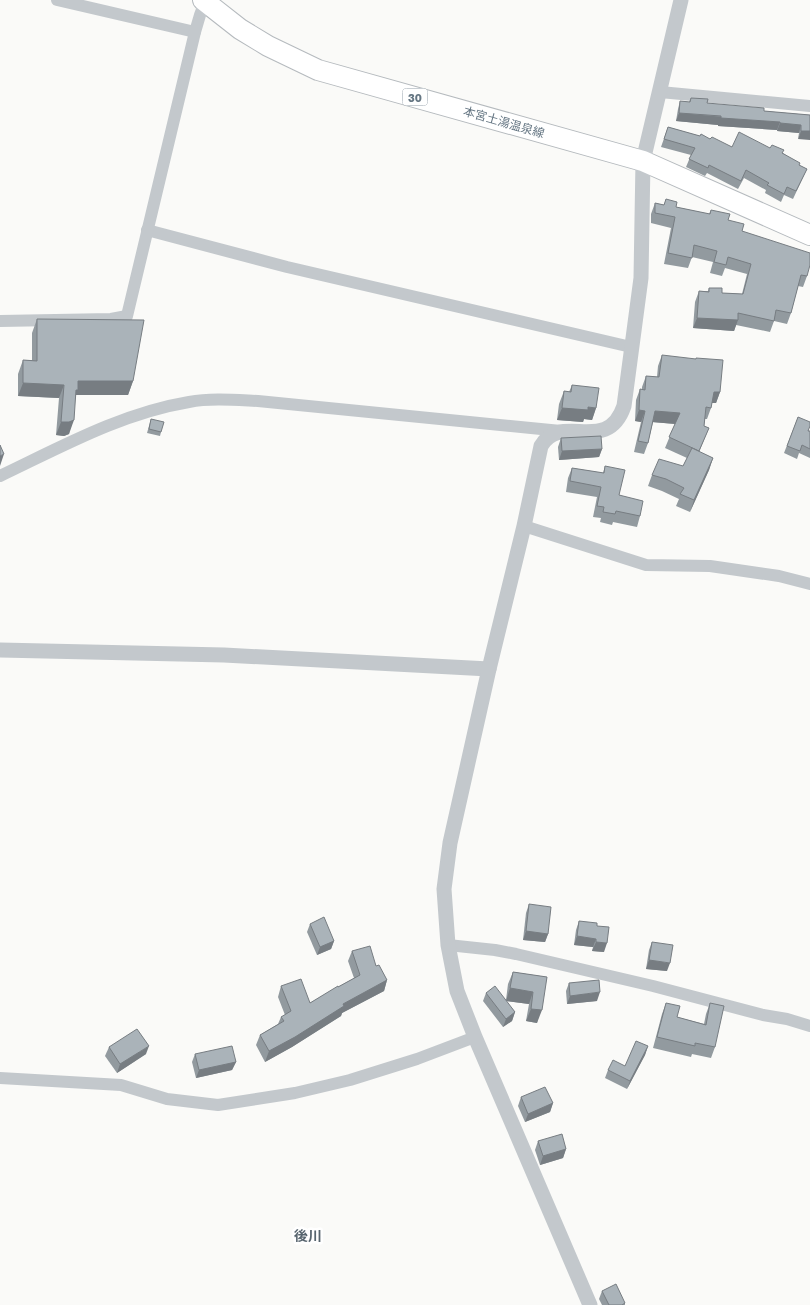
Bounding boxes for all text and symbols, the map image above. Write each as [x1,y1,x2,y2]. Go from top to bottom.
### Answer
road number: 30 [402,88,428,105]
street label: 本宮土湯温泉線 [462,103,546,141]
district label: 後川 [294,1227,322,1244]

